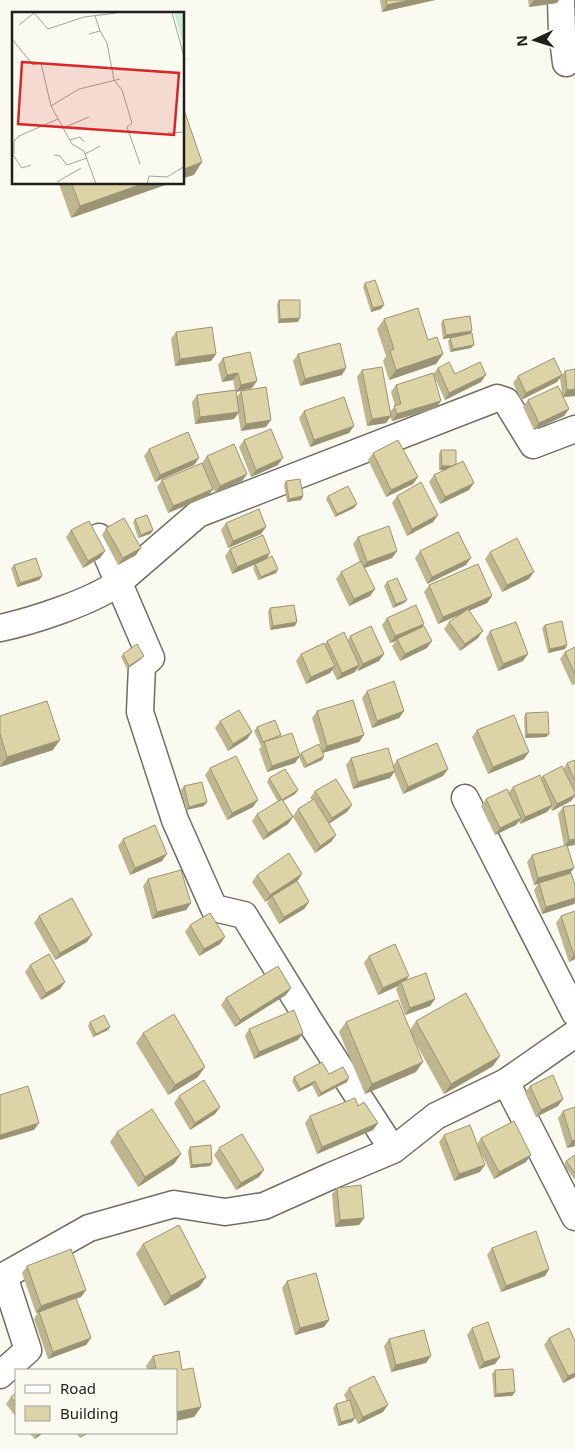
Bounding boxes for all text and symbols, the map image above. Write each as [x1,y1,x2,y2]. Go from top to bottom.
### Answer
inset map [12,12,185,185]
north arrow [510,15,560,65]
text: N [512,35,531,47]
legend [15,1369,178,1434]
text: Road [60,1378,96,1398]
text: Building [60,1403,118,1423]

